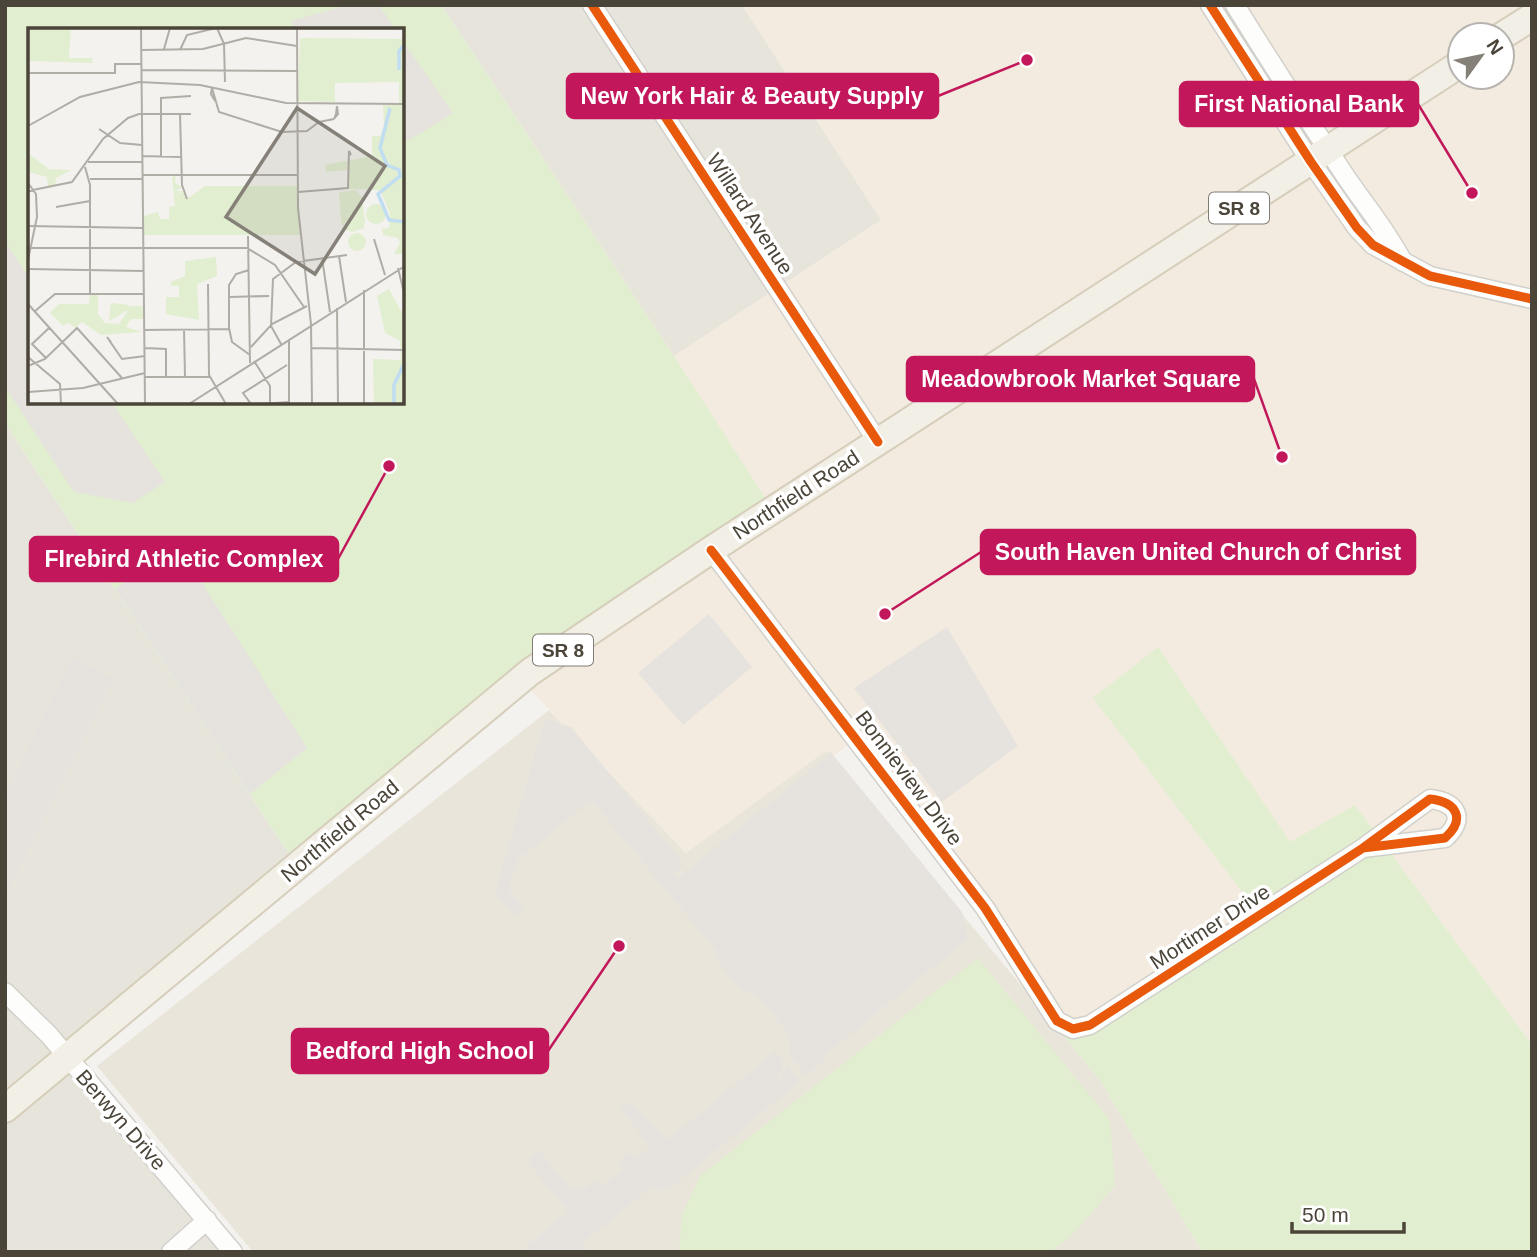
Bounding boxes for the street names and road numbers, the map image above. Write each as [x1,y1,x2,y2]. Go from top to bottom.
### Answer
street label: Willard Avenue [703,149,798,279]
road number: SR 8 [1209,192,1269,224]
street label: Northfield Road [728,445,863,544]
road number: SR 8 [533,635,593,666]
street label: Bonnieview Drive [851,706,967,849]
street label: Northfield Road [276,775,403,886]
street label: Mortimer Drive [1146,879,1274,974]
street label: Berwyn Drive [72,1065,171,1174]

